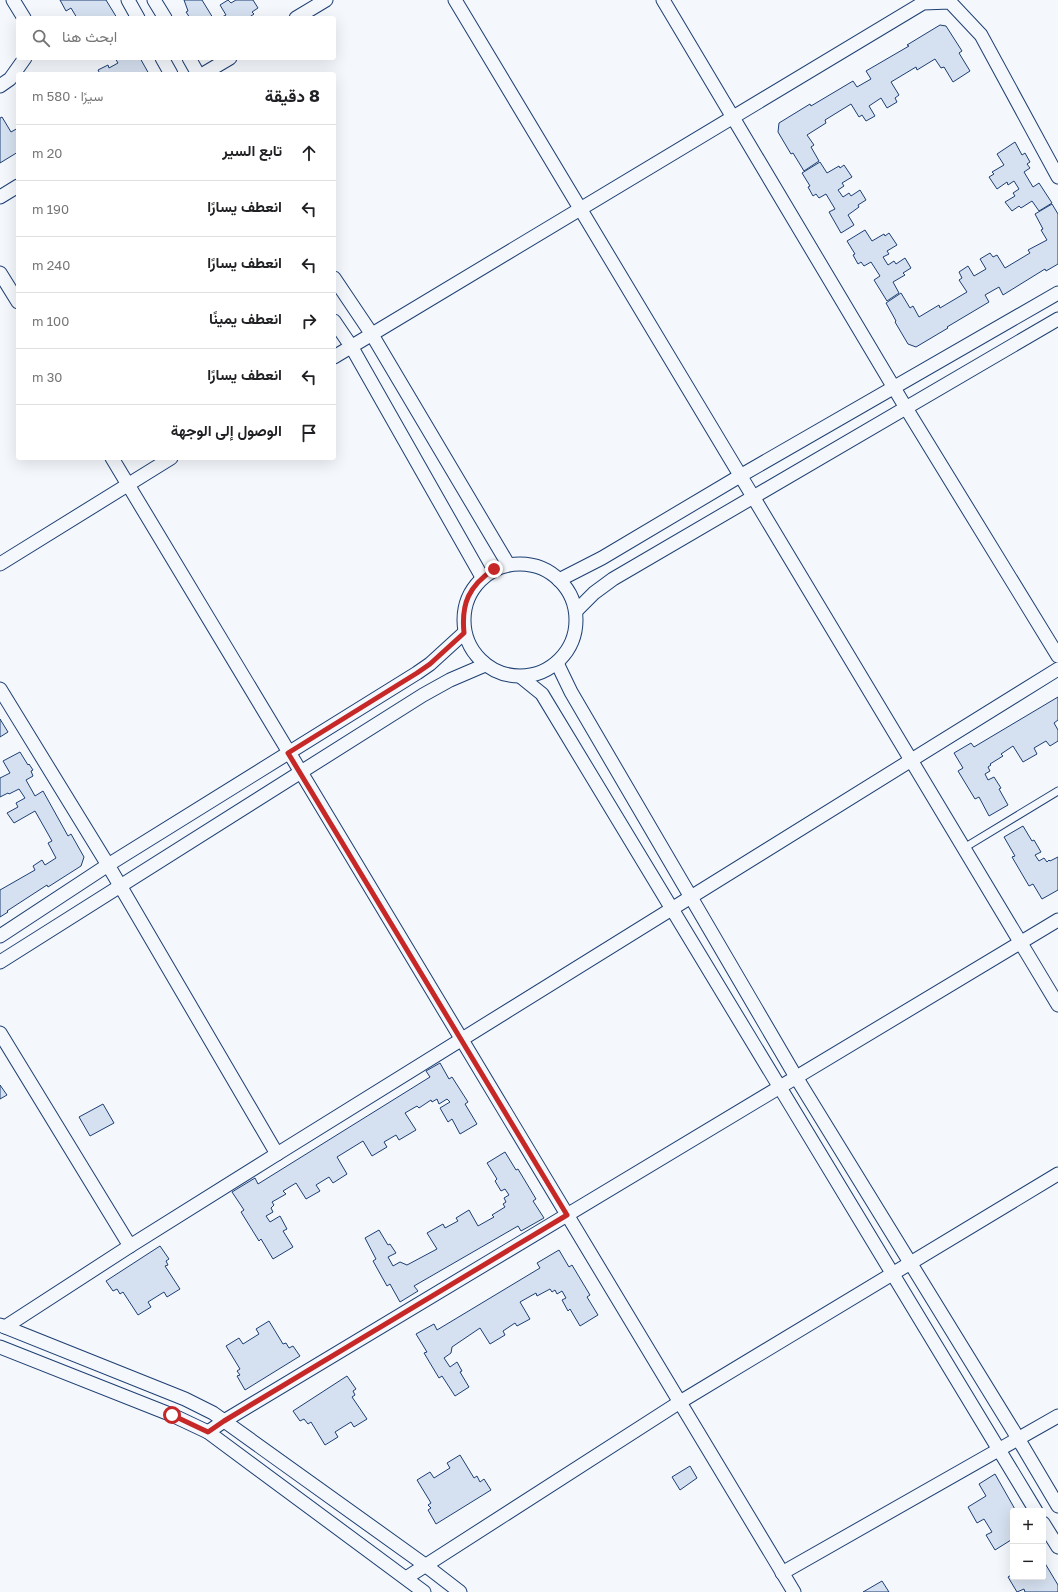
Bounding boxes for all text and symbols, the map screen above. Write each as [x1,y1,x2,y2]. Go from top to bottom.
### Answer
search box [16,16,336,60]
icon: search [30,27,52,49]
text: ابحث هنا [62,27,117,45]
text: 8 دقيقة [265,85,320,106]
text: سيرًا · 580 m [32,88,103,104]
text: تابع السير [222,141,282,159]
icon: ahead [298,142,320,164]
text: 20 m [32,145,62,161]
text: انعطف يسارًا [207,197,282,215]
icon: left [298,198,320,220]
text: 190 m [32,201,69,217]
text: انعطف يسارًا [207,253,282,271]
icon: left [298,254,320,276]
text: 240 m [32,257,70,273]
text: انعطف يمينًا [209,309,282,327]
icon: right [298,310,320,332]
text: 100 m [32,313,69,329]
text: انعطف يسارًا [207,365,282,383]
icon: left [298,366,320,388]
text: 30 m [32,369,62,385]
text: الوصول إلى الوجهة [171,421,282,439]
icon: arrive [298,422,320,444]
route end [485,560,503,578]
route start [163,1406,181,1424]
map controls [1010,1508,1046,1580]
button: + [1010,1508,1046,1544]
button: − [1010,1544,1046,1580]

